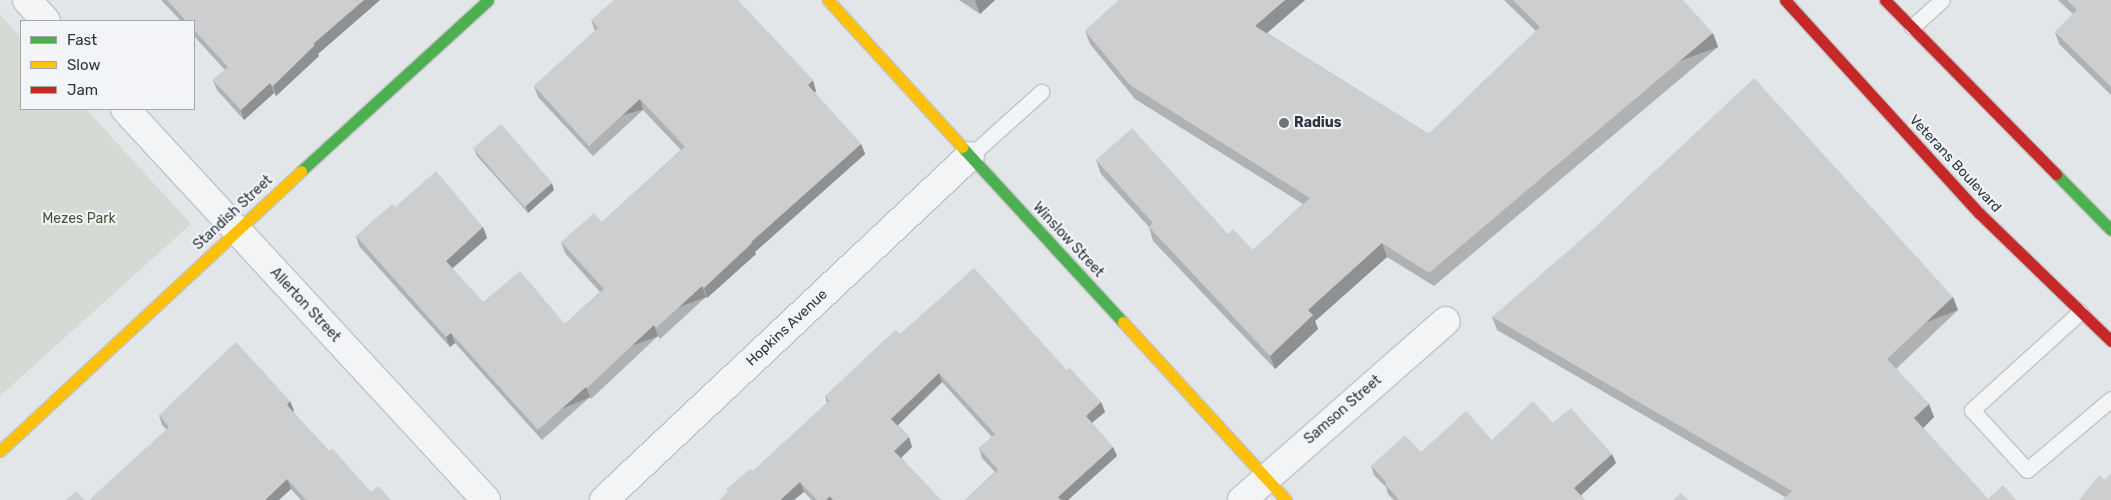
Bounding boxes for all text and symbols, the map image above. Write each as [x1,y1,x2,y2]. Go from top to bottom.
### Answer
legend [20,20,195,110]
text: Fast [67,31,97,49]
text: Slow [67,56,100,74]
text: Jam [67,81,98,99]
street label: Veterans Boulevard [1906,112,2004,216]
place label: Radius [1294,115,1341,131]
marker: Radius [1278,117,1290,129]
street label: Standish Street [190,172,276,254]
street label: Winslow Street [1029,199,1107,281]
park label: Mezes Park [42,211,116,227]
street label: Allerton Street [266,264,344,346]
street label: Hopkins Avenue [743,286,831,370]
street label: Samson Street [1301,372,1385,448]

